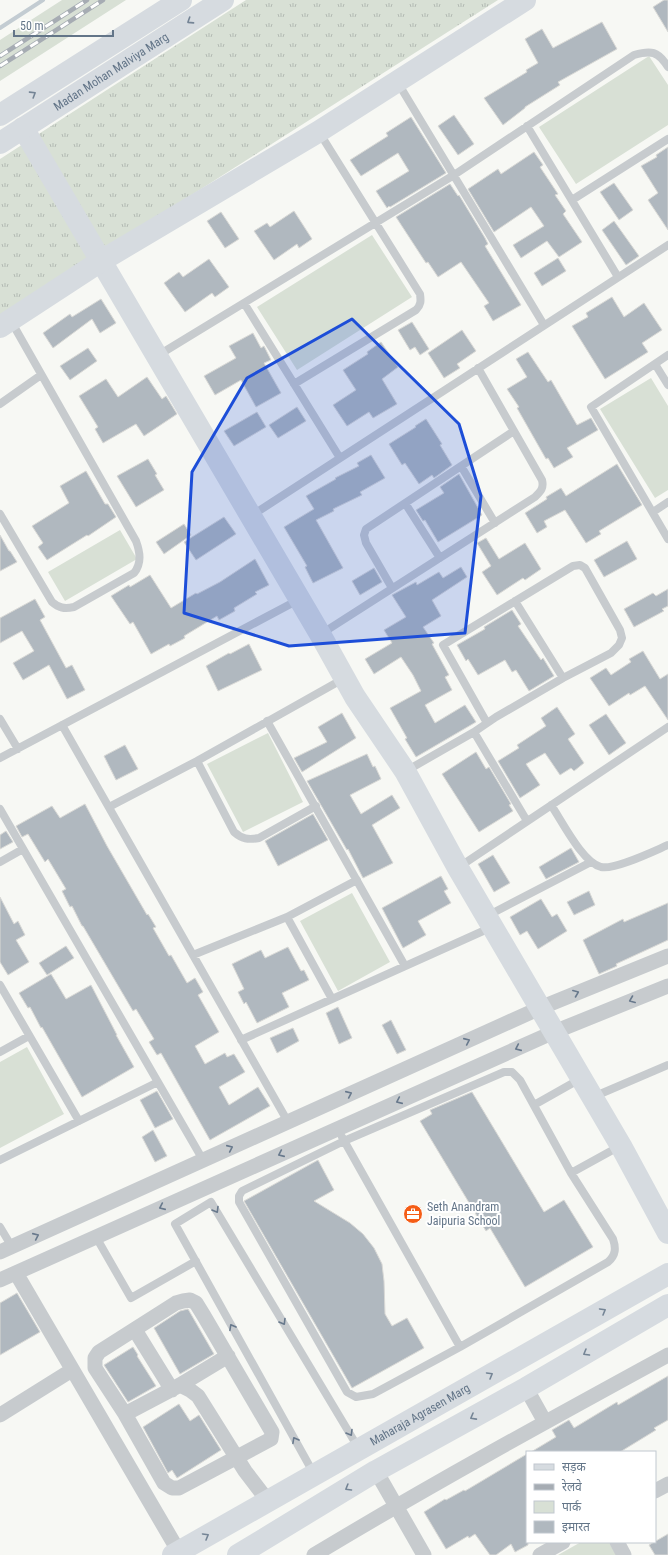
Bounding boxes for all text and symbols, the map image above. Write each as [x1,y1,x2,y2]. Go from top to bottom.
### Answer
scale bar [14,12,113,38]
one-way arrow [187,17,194,24]
text: 50 m [20,19,44,33]
street label: Madan Mohan Malviya Marg [51,30,171,114]
one-way arrow [29,91,36,99]
one-way arrow [572,990,579,998]
one-way arrow [628,996,635,1004]
one-way arrow [464,1037,471,1045]
one-way arrow [515,1043,522,1051]
one-way arrow [344,1091,352,1099]
one-way arrow [396,1096,404,1104]
one-way arrow [226,1145,234,1153]
one-way arrow [277,1149,285,1157]
place label: Seth Anandram Jaipuria School [427,1200,500,1228]
one-way arrow [159,1202,166,1210]
office icon: Seth Anandram Jaipuria School [402,1203,424,1225]
one-way arrow [212,1206,219,1213]
one-way arrow [31,1233,39,1241]
one-way arrow [599,1308,606,1315]
one-way arrow [279,1318,286,1325]
one-way arrow [230,1324,237,1331]
one-way arrow [583,1348,590,1355]
one-way arrow [486,1372,493,1379]
street label: Maharaja Agrasen Marg [367,1381,473,1449]
one-way arrow [470,1412,477,1420]
one-way arrow [345,1429,353,1436]
one-way arrow [293,1437,300,1444]
legend [526,1451,656,1543]
text: सड़क [562,1460,587,1474]
text: रेलवे [562,1479,582,1494]
one-way arrow [345,1483,352,1491]
text: पार्क [562,1500,582,1514]
text: इमारत [562,1520,591,1534]
one-way arrow [202,1533,210,1540]

